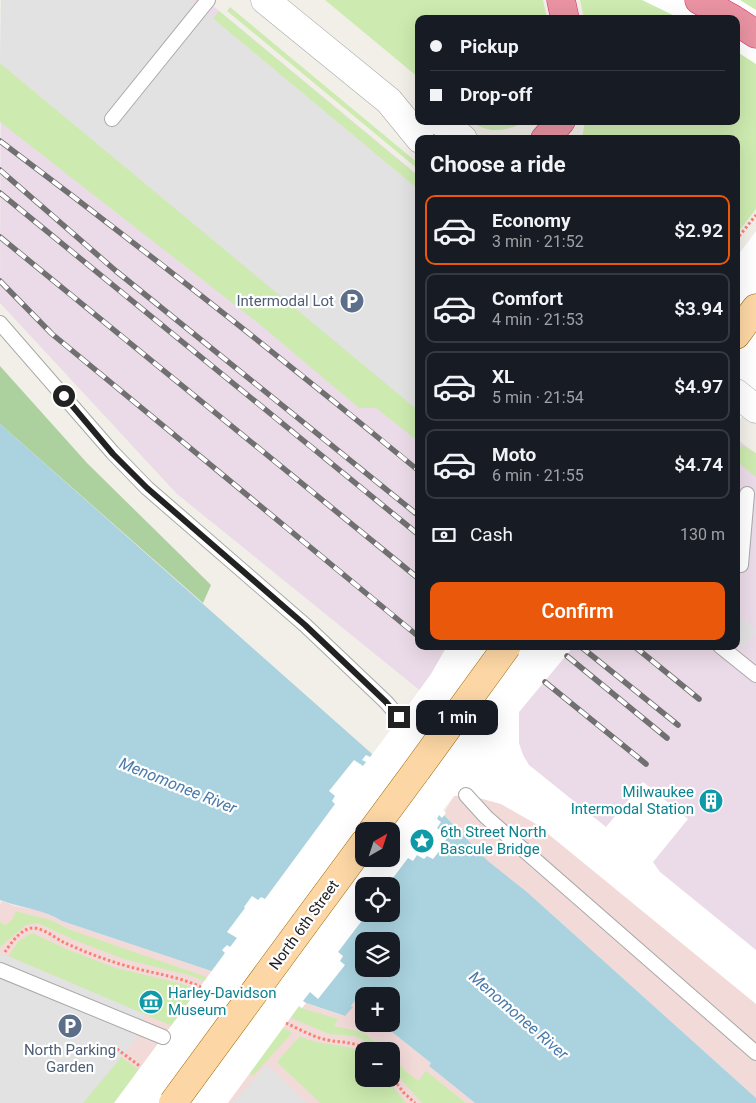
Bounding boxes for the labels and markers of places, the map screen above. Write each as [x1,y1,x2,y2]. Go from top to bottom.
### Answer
parking icon: Intermodal Lot [339,288,365,314]
place label: Intermodal Lot [236,292,334,310]
place label: Milwaukee Intermodal Station [571,783,694,818]
building icon: Milwaukee Intermodal Station [698,788,724,814]
place label: 6th Street North Bascule Bridge [440,823,547,858]
place icon: 6th Street North Bascule Bridge [409,828,435,854]
place label: Harley-Davidson Museum [168,984,277,1019]
museum icon: Harley-Davidson Museum [138,989,164,1015]
parking icon: North Parking Garden [57,1013,83,1039]
place label: North Parking Garden [24,1041,116,1076]

